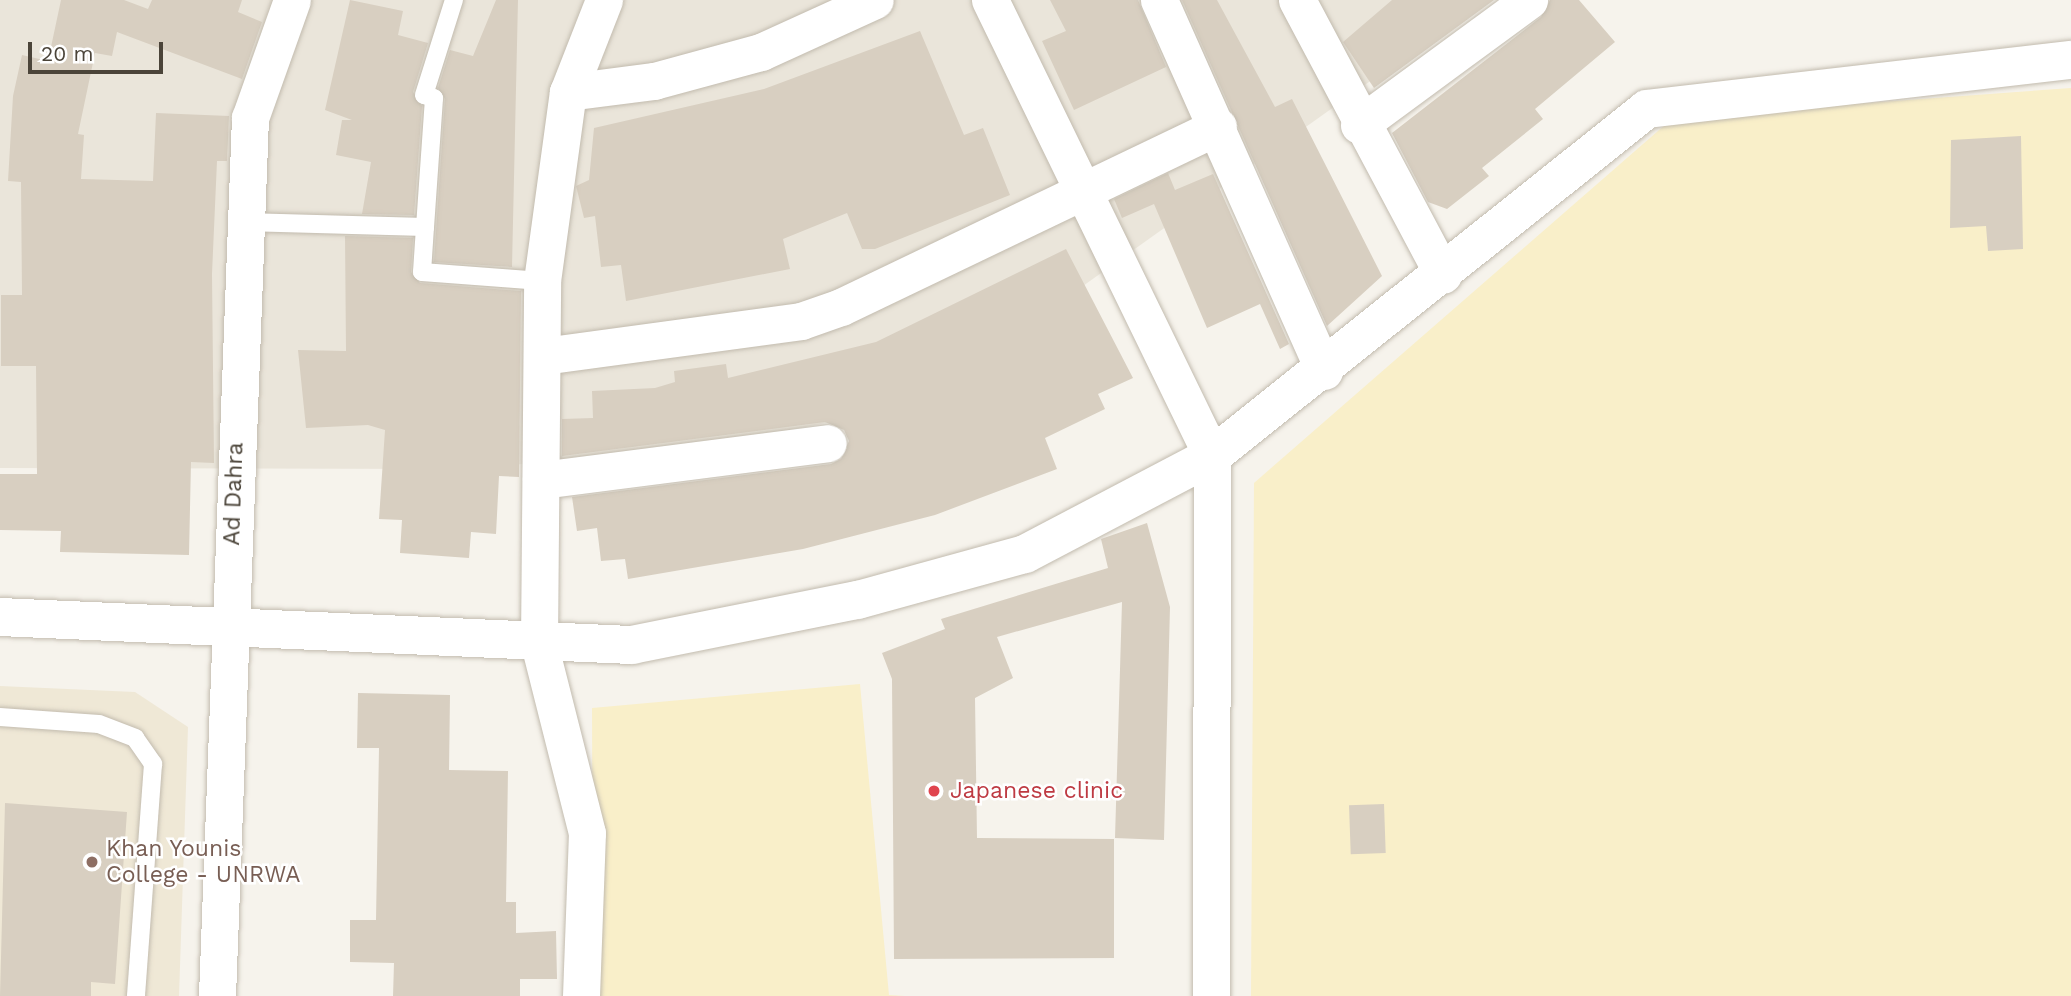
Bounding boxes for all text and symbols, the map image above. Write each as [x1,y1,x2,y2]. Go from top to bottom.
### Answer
scale bar [32,28,166,72]
text: 20 m [41,41,93,66]
street label: Ad Dahra [218,442,250,546]
place label: Japanese clinic [950,777,1123,805]
marker: Japanese clinic [924,781,944,801]
place label: Khan Younis College - UNRWA [106,835,301,889]
marker: Khan Younis College - UNRWA [84,854,100,870]

